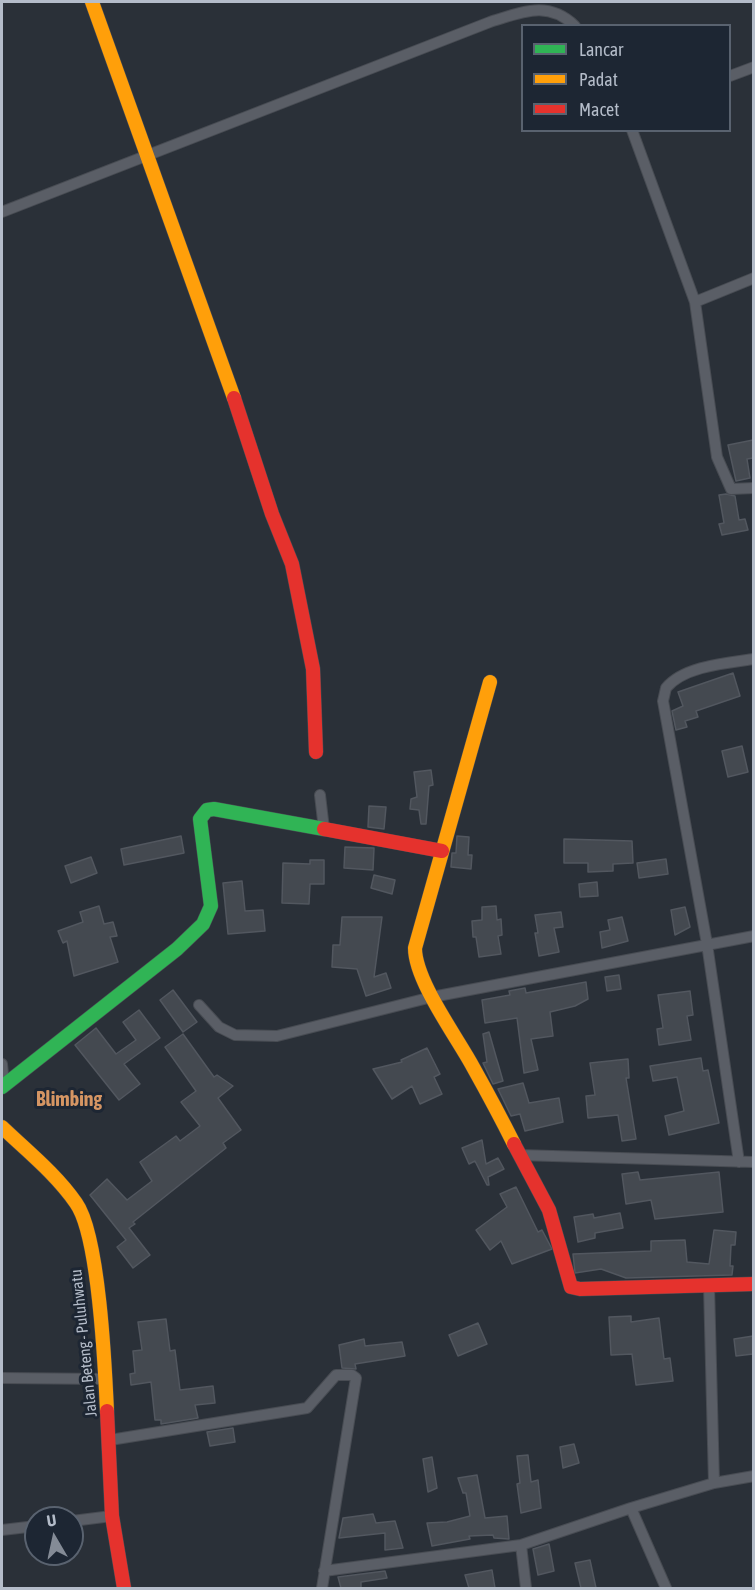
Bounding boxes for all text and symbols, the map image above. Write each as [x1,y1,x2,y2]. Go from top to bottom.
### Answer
legend [521,24,731,132]
text: Lancar [579,39,623,60]
text: Padat [579,69,618,90]
text: Macet [579,99,619,120]
district label: Blimbing [36,1088,102,1112]
street label: Jalan Beteng - Puluhwatu [67,1268,101,1418]
north arrow [24,1506,84,1566]
text: U [45,1511,58,1530]

